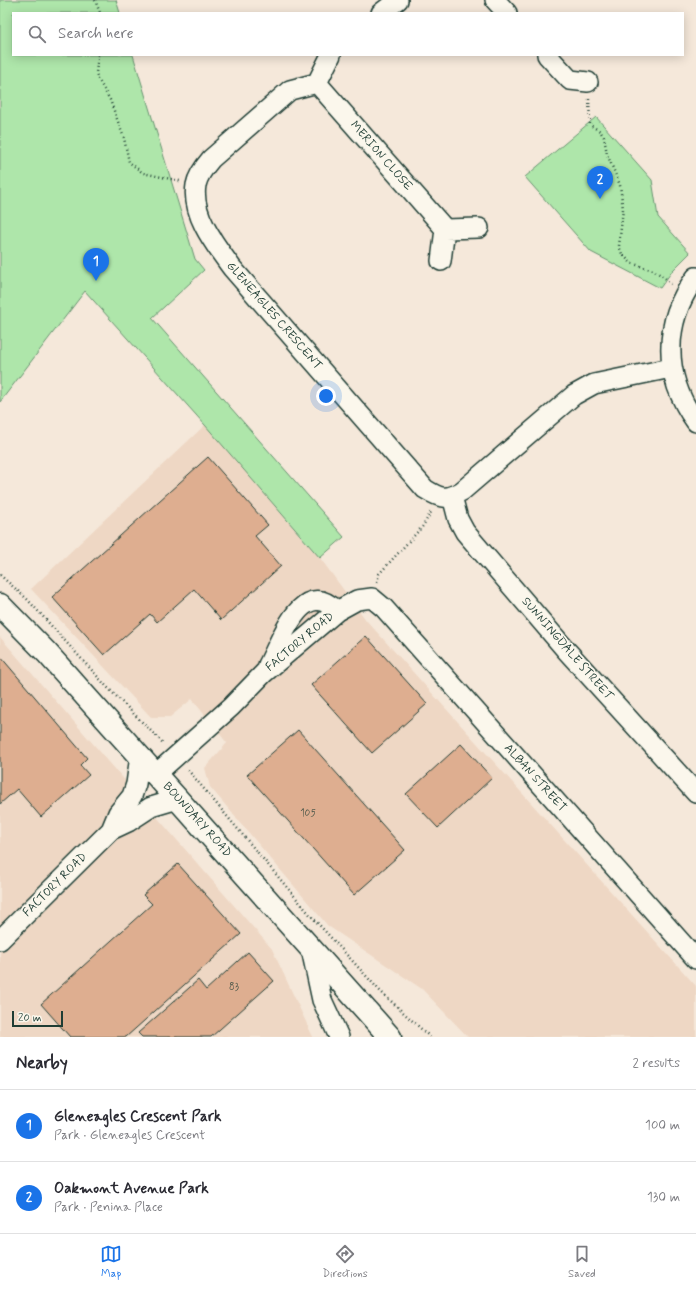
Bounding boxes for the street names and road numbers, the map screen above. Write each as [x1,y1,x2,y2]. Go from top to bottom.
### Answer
street label: MERION CLOSE [346,118,416,195]
street label: GLENEAGLES CRESCENT [222,258,326,374]
street label: SUNNINGDALE STREET [518,594,617,705]
street label: FACTORY ROAD [262,609,338,675]
street label: ALBAN STREET [500,741,570,815]
street label: BOUNDARY ROAD [159,779,235,861]
street label: FACTORY ROAD [19,849,91,921]

